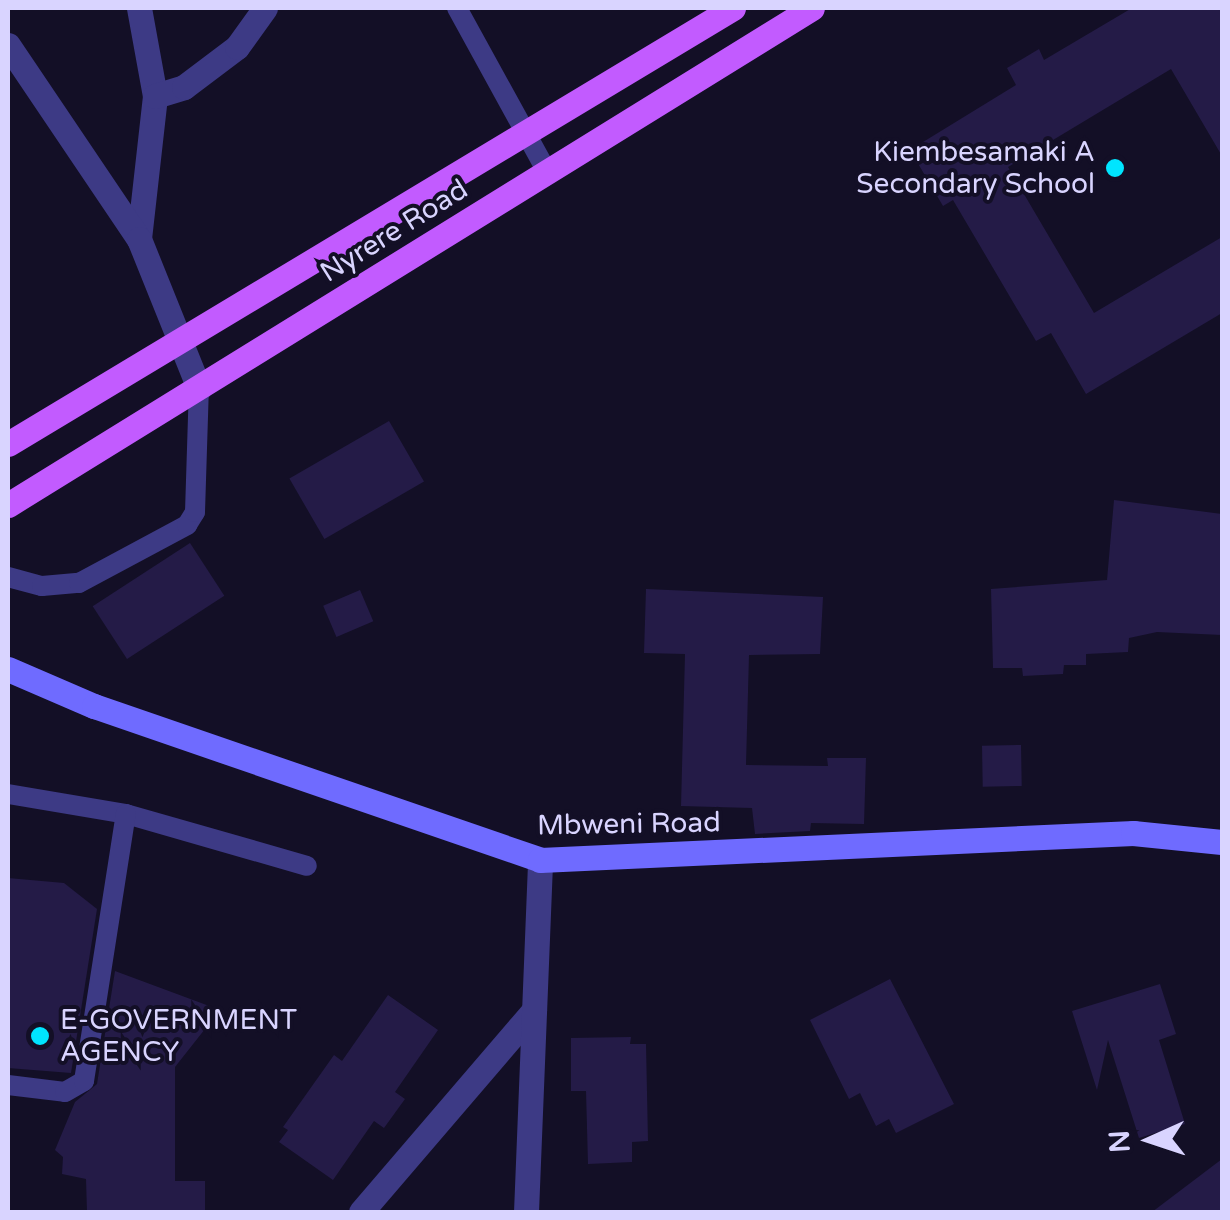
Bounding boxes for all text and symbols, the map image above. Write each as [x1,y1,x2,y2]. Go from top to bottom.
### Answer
place label: Kiembesamaki A Secondary School [856,135,1095,201]
marker: Kiembesamaki A Secondary School [1104,157,1126,179]
street label: Nyrere Road [314,172,474,290]
street label: Mbweni Road [537,806,721,842]
place label: E-GOVERNMENT AGENCY [60,1003,297,1069]
marker: E-GOVERNMENT AGENCY [29,1025,51,1047]
north arrow [1100,1090,1200,1190]
text: N [1102,1129,1138,1154]

